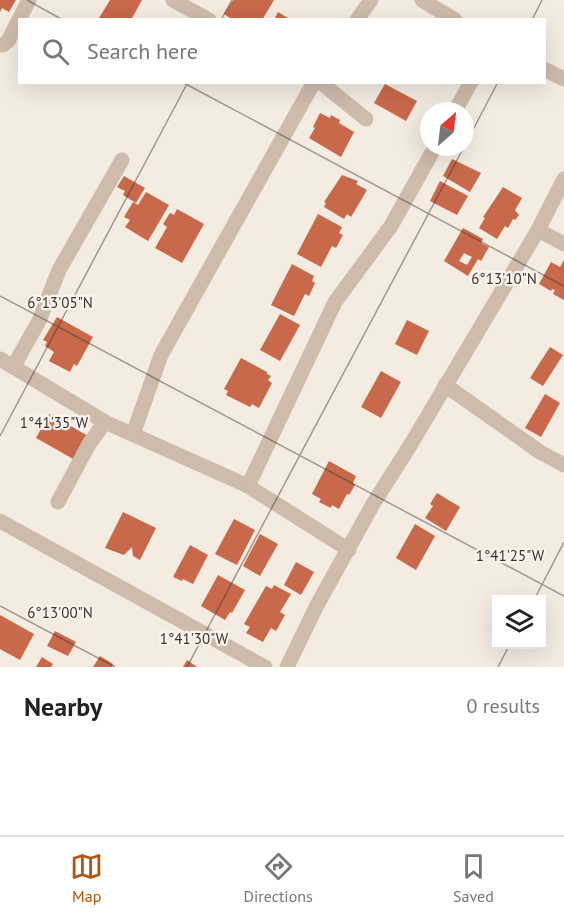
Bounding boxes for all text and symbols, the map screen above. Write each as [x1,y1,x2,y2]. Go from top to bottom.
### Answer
search box [18,18,546,84]
icon: search [39,35,72,68]
text: Search here [87,37,198,65]
north arrow [420,102,474,156]
text: 6°13'10"N [471,269,537,288]
text: 6°13'05"N [27,293,93,312]
text: 1°41'35"W [20,413,89,432]
text: 1°41'25"W [476,546,545,565]
map controls [492,595,546,649]
button: layers [492,595,546,649]
text: 6°13'00"N [27,603,93,622]
text: 1°41'30"W [160,629,229,648]
text: Nearby [24,690,102,723]
text: 0 results [467,693,540,719]
tab: Map [70,850,103,906]
tab: Directions [244,850,313,906]
tab: Saved [453,850,494,906]

